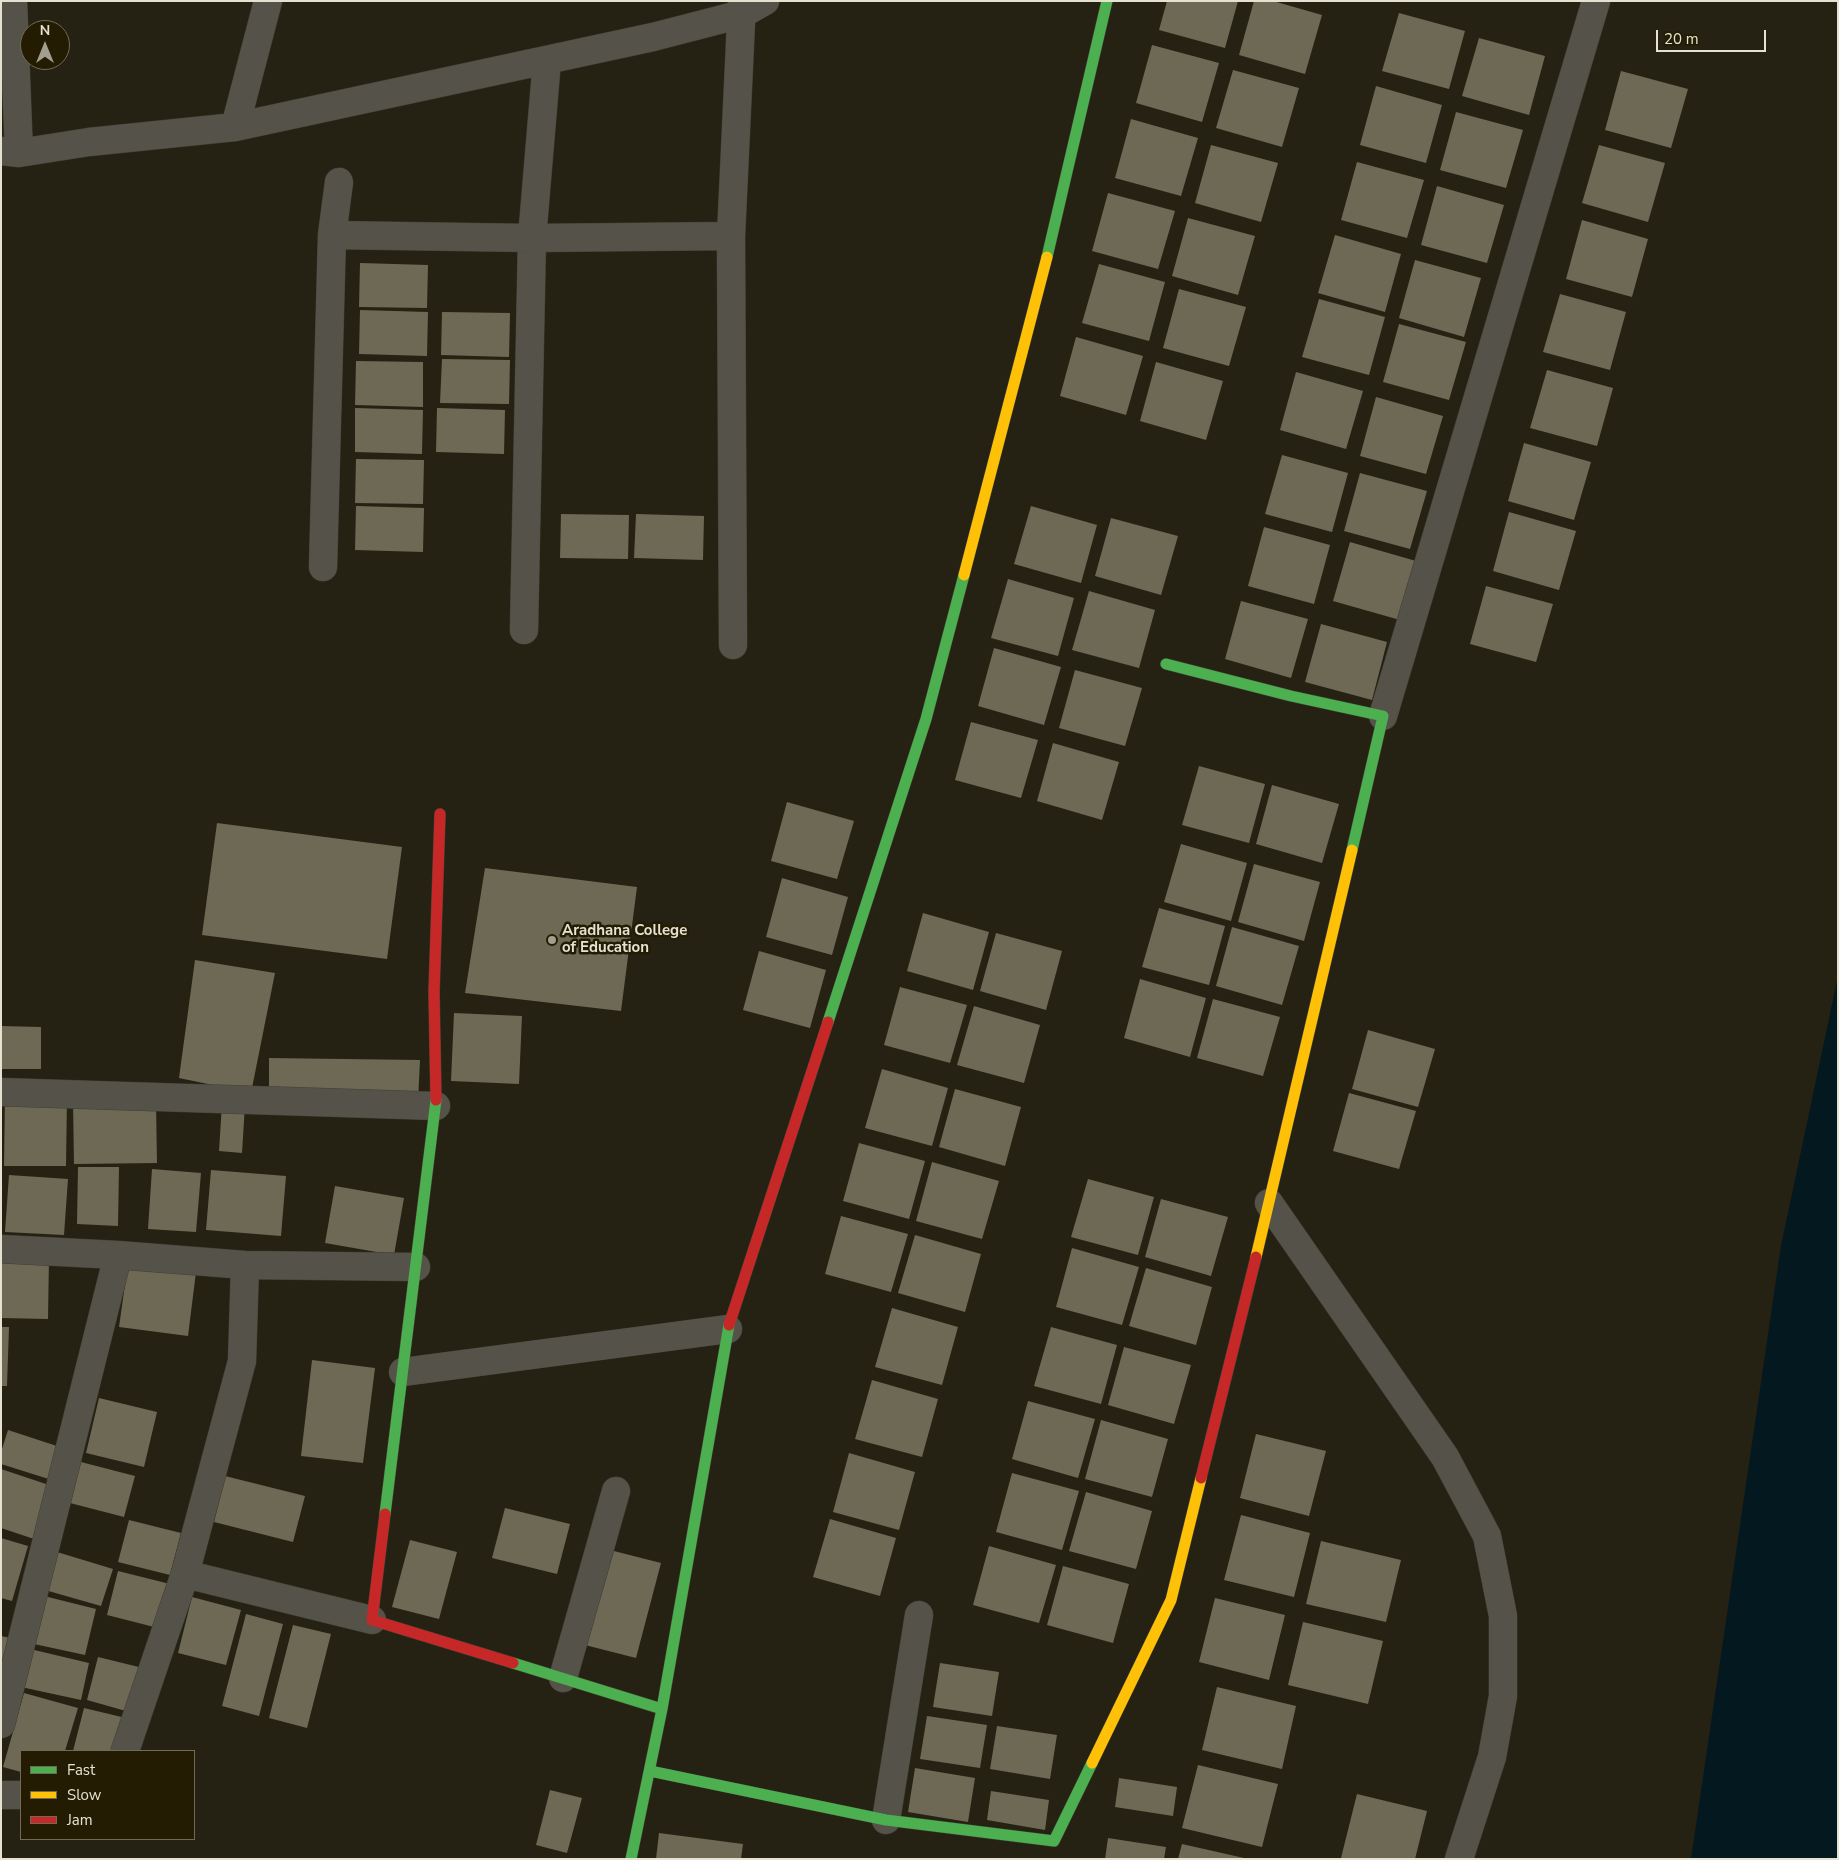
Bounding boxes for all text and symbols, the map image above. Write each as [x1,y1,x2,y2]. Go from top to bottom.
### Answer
north arrow [20,20,70,70]
scale bar [1659,20,1769,52]
text: N [40,21,50,40]
text: 20 m [1664,29,1699,49]
place label: Aradhana College of Education [562,922,687,957]
marker: Aradhana College of Education [546,934,558,946]
legend [20,1750,195,1840]
text: Fast [67,1760,95,1780]
text: Slow [67,1785,101,1805]
text: Jam [67,1810,93,1830]

